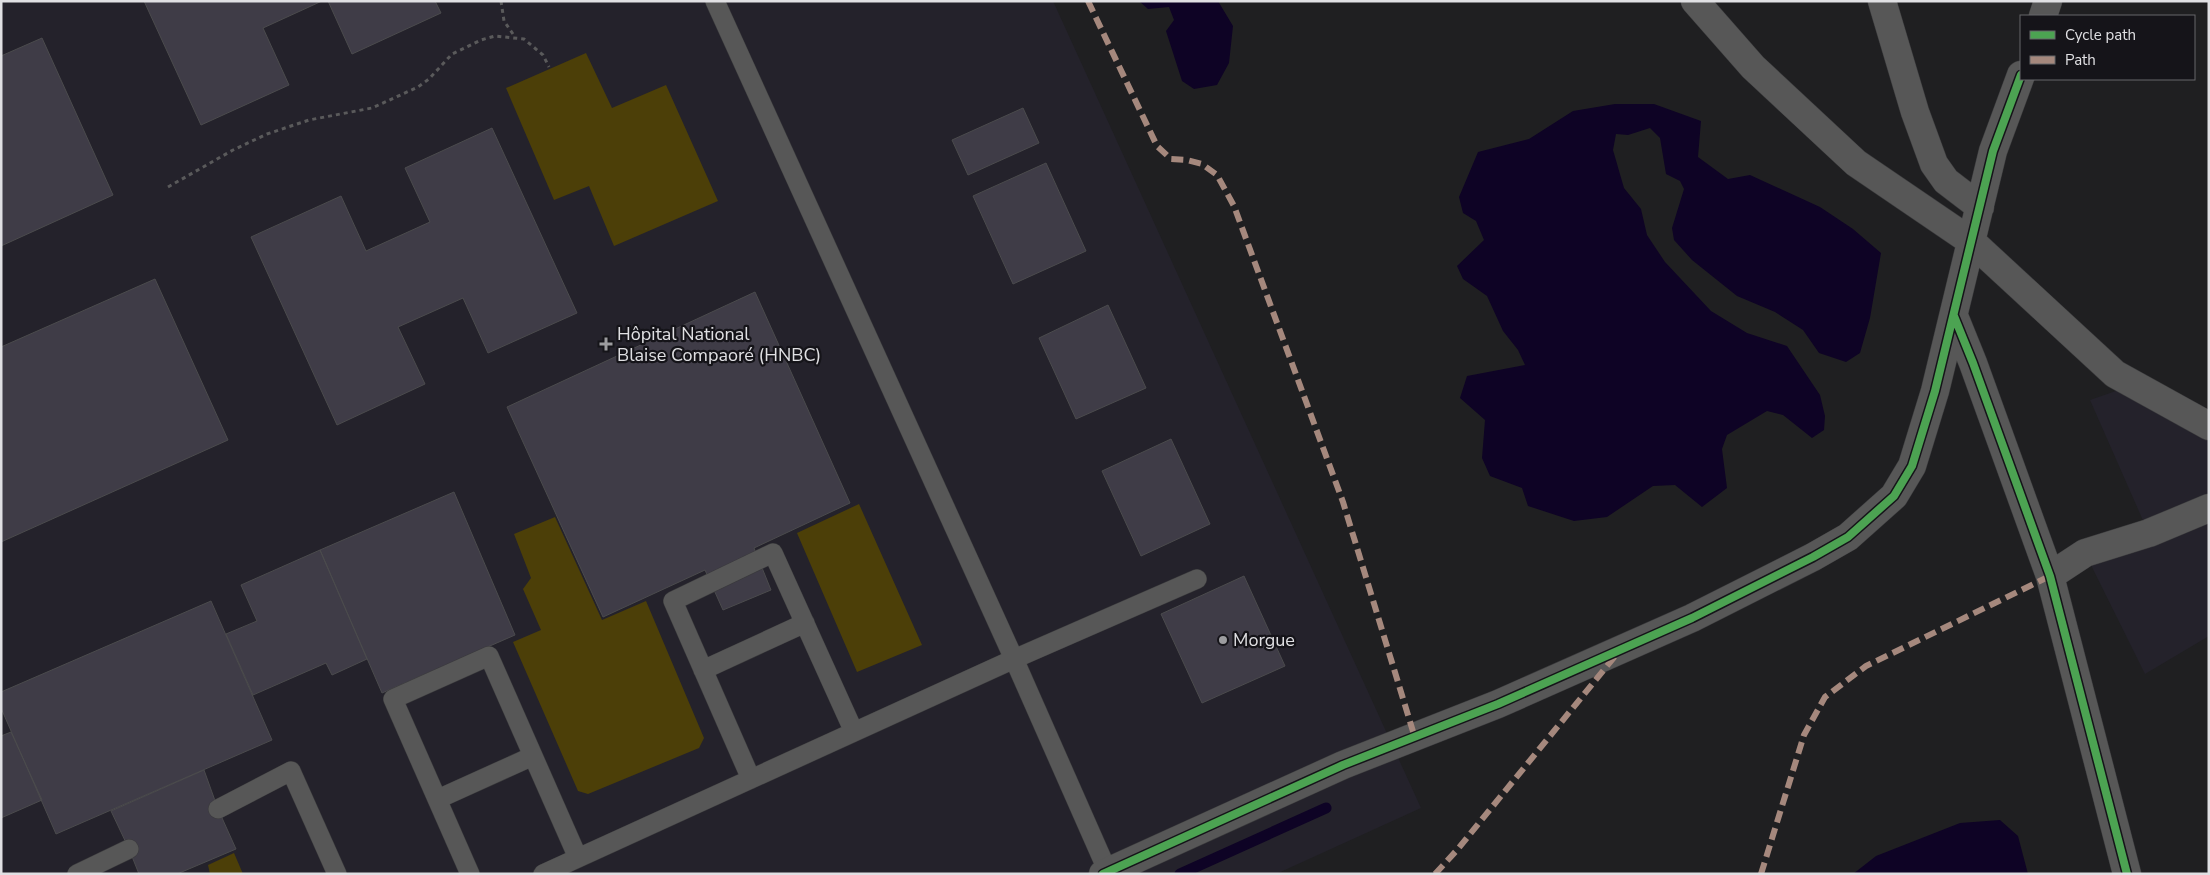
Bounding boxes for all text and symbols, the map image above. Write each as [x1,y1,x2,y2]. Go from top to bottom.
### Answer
legend [2020,15,2195,80]
text: Cycle path [2065,25,2136,45]
text: Path [2065,50,2096,70]
place label: Hôpital National Blaise Compaoré (HNBC) [617,322,821,367]
marker: Hôpital National Blaise Compaoré (HNBC) [599,337,613,351]
place label: Morgue [1233,628,1295,652]
marker: Morgue [1217,634,1229,646]

